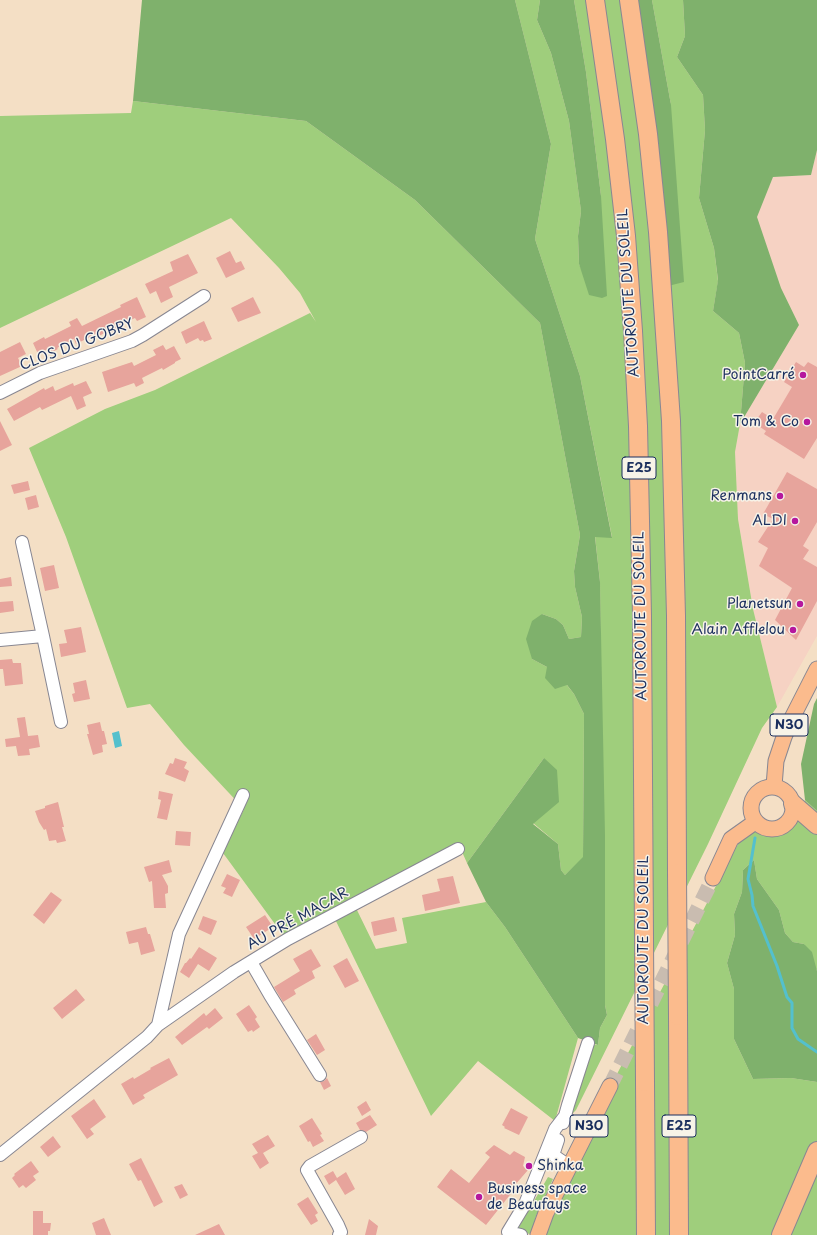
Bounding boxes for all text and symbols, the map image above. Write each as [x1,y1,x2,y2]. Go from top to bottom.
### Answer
street label: AUTOROUTE DU SOLEIL [615,208,643,378]
street label: CLOS DU GOBRY [18,316,136,374]
place label: PointCarré [722,367,795,383]
marker: PointCarré [798,370,808,380]
place label: Tom & Co [733,414,799,430]
marker: Tom & Co [802,417,812,427]
road number: E25 [622,457,656,479]
place label: Renmans [710,488,772,504]
marker: Renmans [775,491,785,501]
place label: ALDI [752,513,787,529]
marker: ALDI [790,516,800,526]
street label: AUTOROUTE DU SOLEIL [631,531,651,701]
place label: Planetsun [727,596,792,612]
marker: Planetsun [795,599,805,609]
place label: Alain Afflelou [692,622,785,638]
marker: Alain Afflelou [788,625,798,635]
road number: N30 [770,714,808,736]
street label: AUTOROUTE DU SOLEIL [636,855,652,1025]
street label: AU PRÉ MACAR [244,884,352,954]
road number: N30 [570,1115,608,1137]
road number: E25 [662,1115,696,1137]
place label: Shinka [537,1158,583,1174]
marker: Shinka [524,1161,534,1171]
place label: Business space de Beaufays [487,1181,587,1214]
marker: Business space de Beaufays [474,1192,484,1202]

